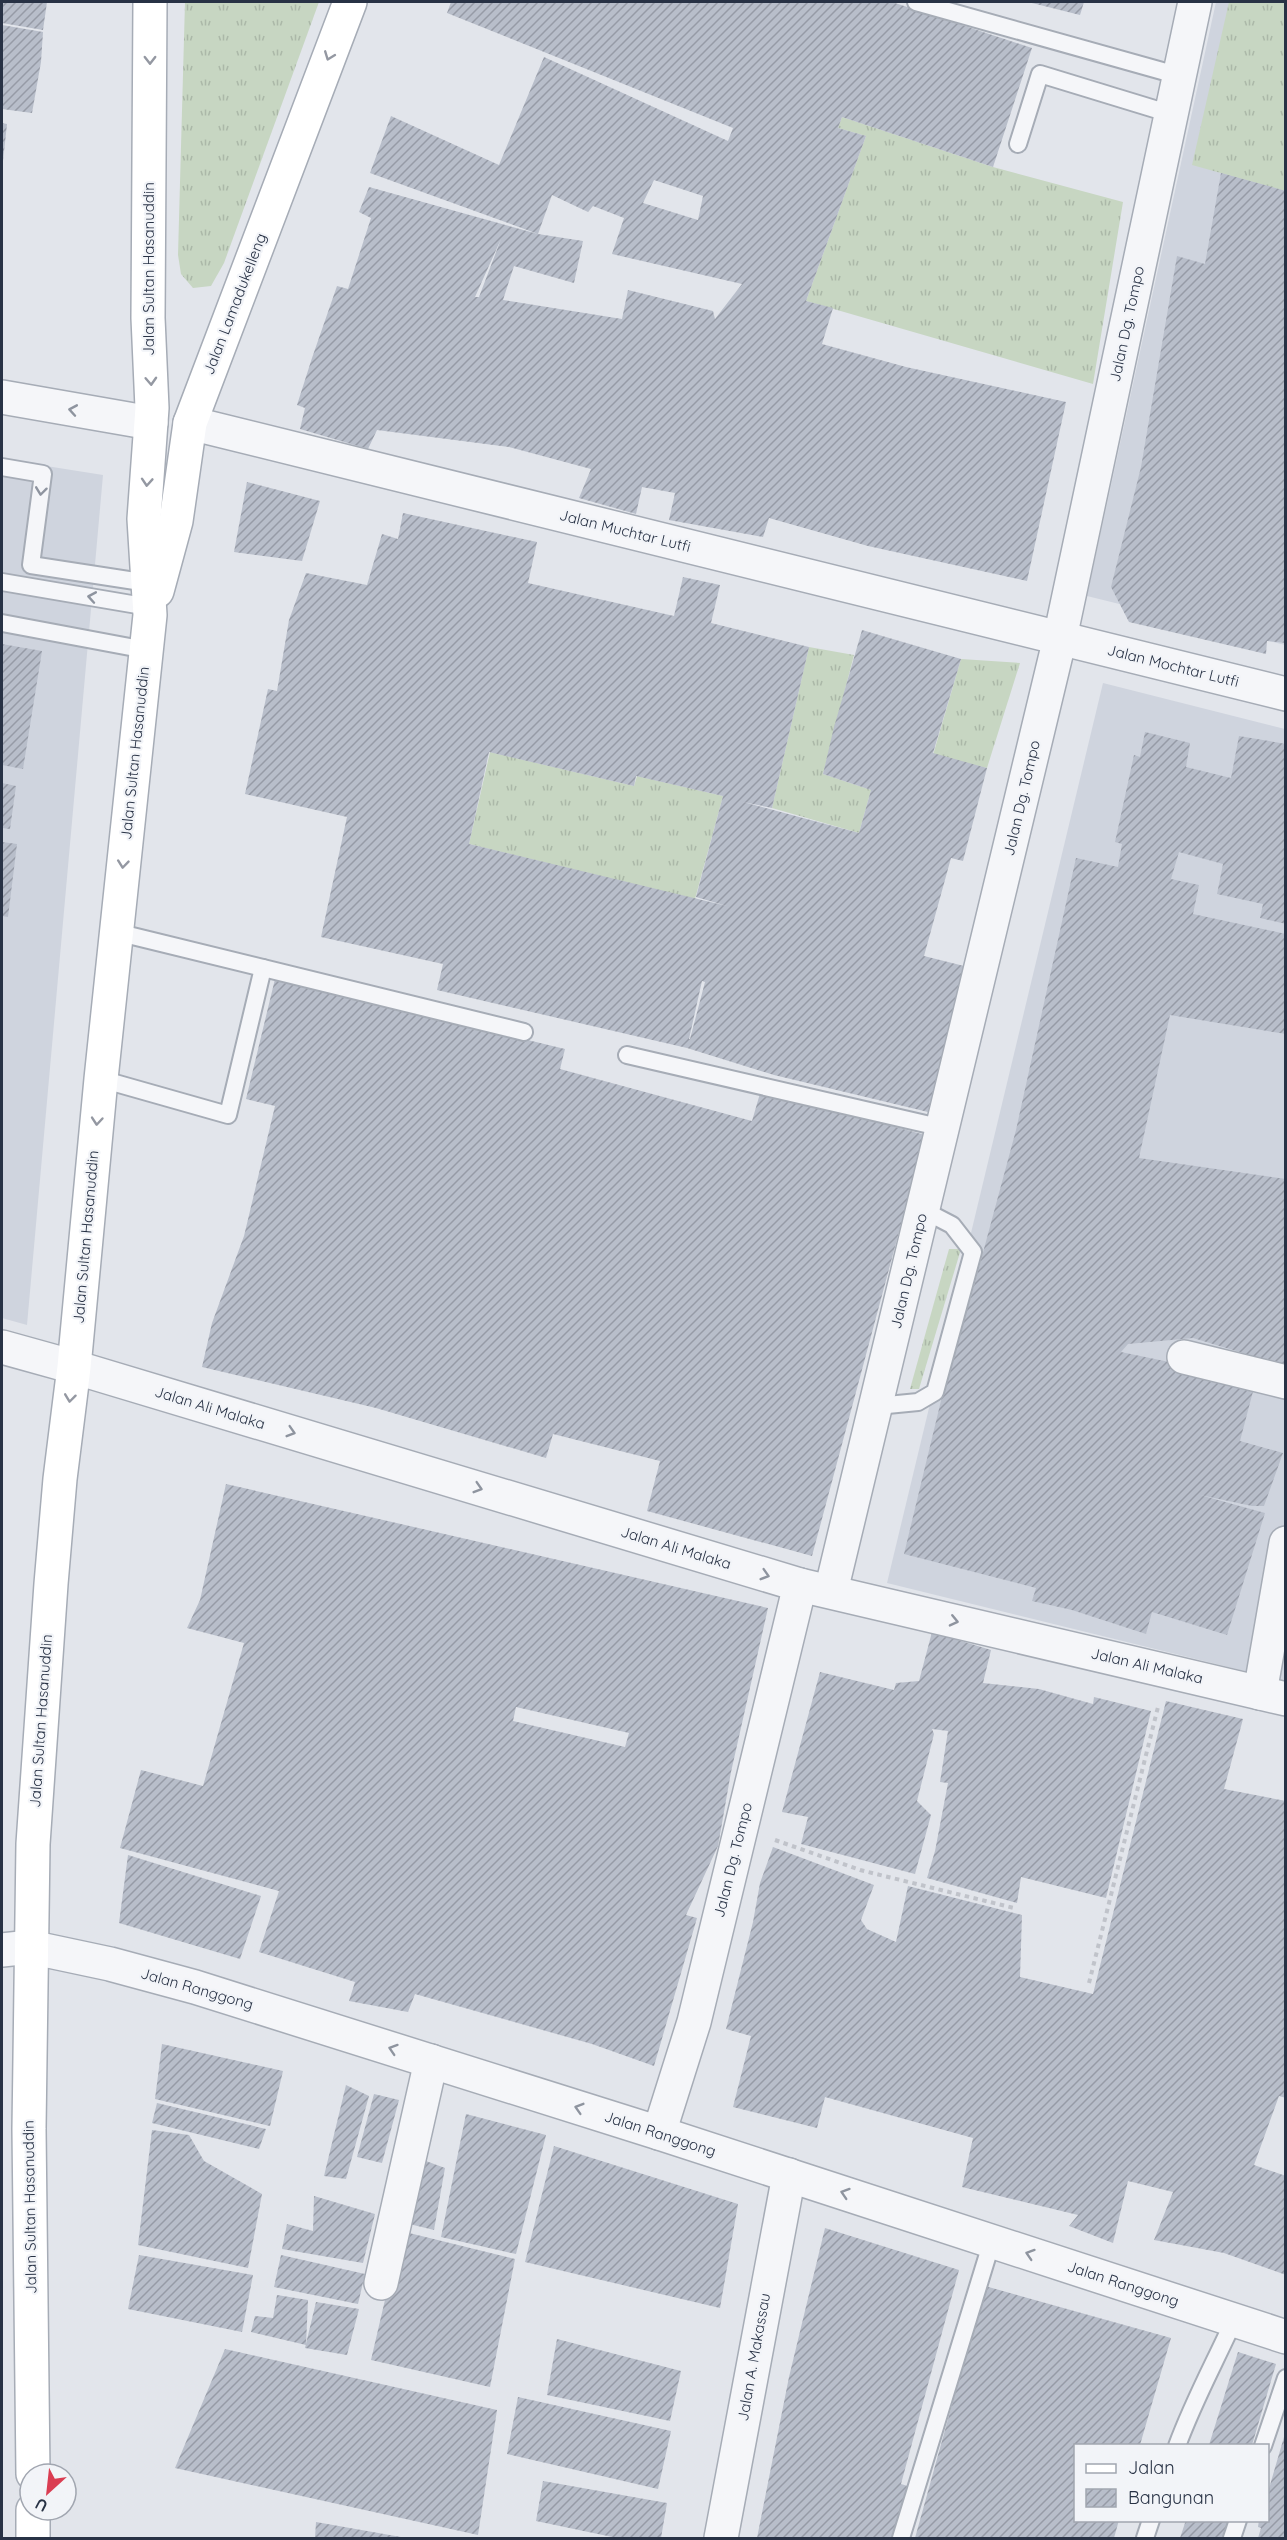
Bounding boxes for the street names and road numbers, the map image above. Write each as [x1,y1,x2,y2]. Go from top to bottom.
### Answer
street label: Jalan Sultan Hasanuddin [139,182,158,356]
street label: Jalan Lamadukelleng [199,230,270,377]
street label: Jalan Dg. Tompo [1105,264,1148,384]
street label: Jalan Muchtar Lutfi [558,505,693,556]
street label: Jalan Mochtar Lutfi [1105,640,1241,691]
street label: Jalan Sultan Hasanuddin [116,666,153,840]
street label: Jalan Dg. Tompo [999,738,1044,858]
street label: Jalan Sultan Hasanuddin [68,1150,103,1324]
street label: Jalan Dg. Tompo [886,1211,931,1331]
street label: Jalan Ali Malaka [153,1382,268,1433]
street label: Jalan Ali Malaka [619,1522,734,1573]
street label: Jalan Sultan Hasanuddin [25,1634,56,1808]
street label: Jalan Ali Malaka [1089,1643,1205,1688]
street label: Jalan Dg. Tompo [709,1800,756,1919]
street label: Jalan Ranggong [139,1963,256,2014]
street label: Jalan Ranggong [602,2107,718,2161]
street label: Jalan Sultan Hasanuddin [18,2120,41,2294]
street label: Jalan Ranggong [1065,2257,1181,2311]
street label: Jalan A. Makassau [733,2291,774,2422]

